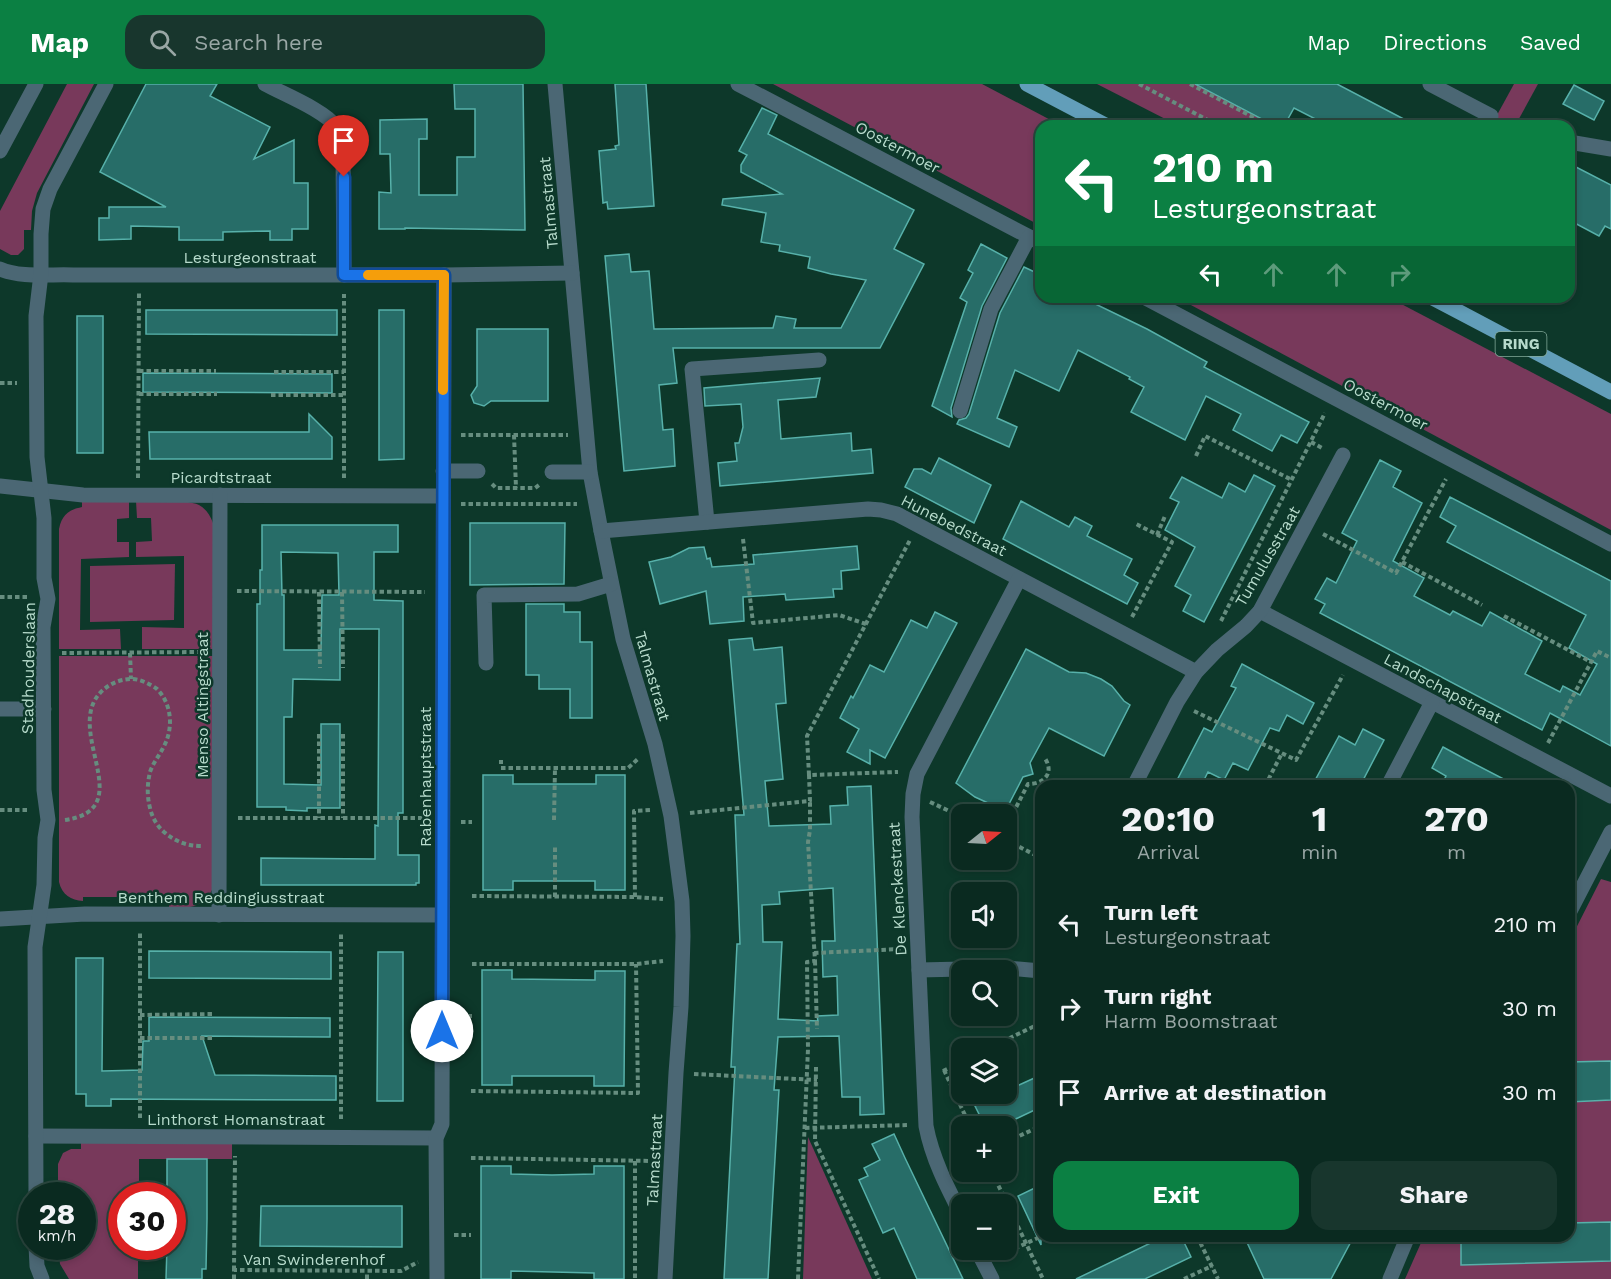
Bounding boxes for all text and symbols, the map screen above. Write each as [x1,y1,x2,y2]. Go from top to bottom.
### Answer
search box [125,15,545,69]
text: Map [30,26,89,59]
icon: search [146,26,179,59]
text: Search here [194,30,323,55]
text: Map [1307,30,1350,55]
text: Directions [1383,30,1487,55]
text: Saved [1520,30,1581,55]
pin [318,115,369,177]
street label: Oostermoer [852,117,944,178]
icon: arrive [327,124,360,157]
text: 210 m [1152,143,1274,192]
icon: left [1053,144,1131,222]
street label: Talmastraat [535,156,562,250]
text: Lesturgeonstraat [1152,193,1376,225]
street label: Lesturgeonstraat [184,248,317,267]
icon: left [1194,258,1227,291]
icon: ahead [1257,258,1290,291]
icon: ahead [1320,258,1353,291]
icon: right [1383,258,1416,291]
road number: RING [1496,332,1546,356]
street label: Oostermoer [1340,374,1432,435]
street label: Picardtstraat [171,468,272,487]
street label: Hunebedstraat [898,491,1010,560]
street label: Tumulusstraat [1231,502,1304,610]
street label: Stadhouderslaan [18,602,39,734]
street label: Talmastraat [631,629,674,723]
street label: Menso Altingstraat [193,632,212,778]
street label: Landschapstraat [1381,649,1505,728]
street label: Rabenhauptstraat [416,707,435,847]
text: 20:10 [1121,798,1215,840]
text: 1 [1312,798,1327,840]
text: 270 [1424,798,1489,840]
north arrow [951,804,1017,870]
map controls [951,804,1017,1260]
street label: De Klenckestraat [884,821,910,956]
text: Arrival [1137,840,1199,864]
text: min [1301,840,1338,864]
text: m [1447,840,1466,864]
button: sound [951,882,1017,948]
street label: Benthem Reddingiusstraat [118,888,325,907]
text: Turn left [1104,900,1198,925]
icon: left [1053,908,1086,941]
text: 210 m [1493,912,1557,937]
text: Lesturgeonstraat [1104,925,1270,949]
button: search [951,960,1017,1026]
text: Turn right [1104,984,1211,1009]
icon: right [1053,992,1086,1025]
text: 30 m [1502,996,1557,1021]
position arrow [410,999,474,1063]
text: Harm Boomstraat [1104,1009,1277,1033]
button: layers [951,1038,1017,1104]
icon: arrive [1053,1076,1086,1109]
text: Arrive at destination [1104,1080,1327,1105]
text: 30 m [1502,1080,1557,1105]
street label: Linthorst Homanstraat [147,1110,325,1129]
street label: Talmastraat [643,1113,666,1207]
button: + [951,1116,1017,1182]
button: Exit [1053,1161,1299,1230]
button: Share [1311,1161,1557,1230]
speed limit sign: 30 [108,1182,186,1260]
button: − [951,1194,1017,1260]
text: 28 [39,1196,75,1231]
text: km/h [38,1227,76,1245]
street label: Van Swinderenhof [243,1250,386,1269]

